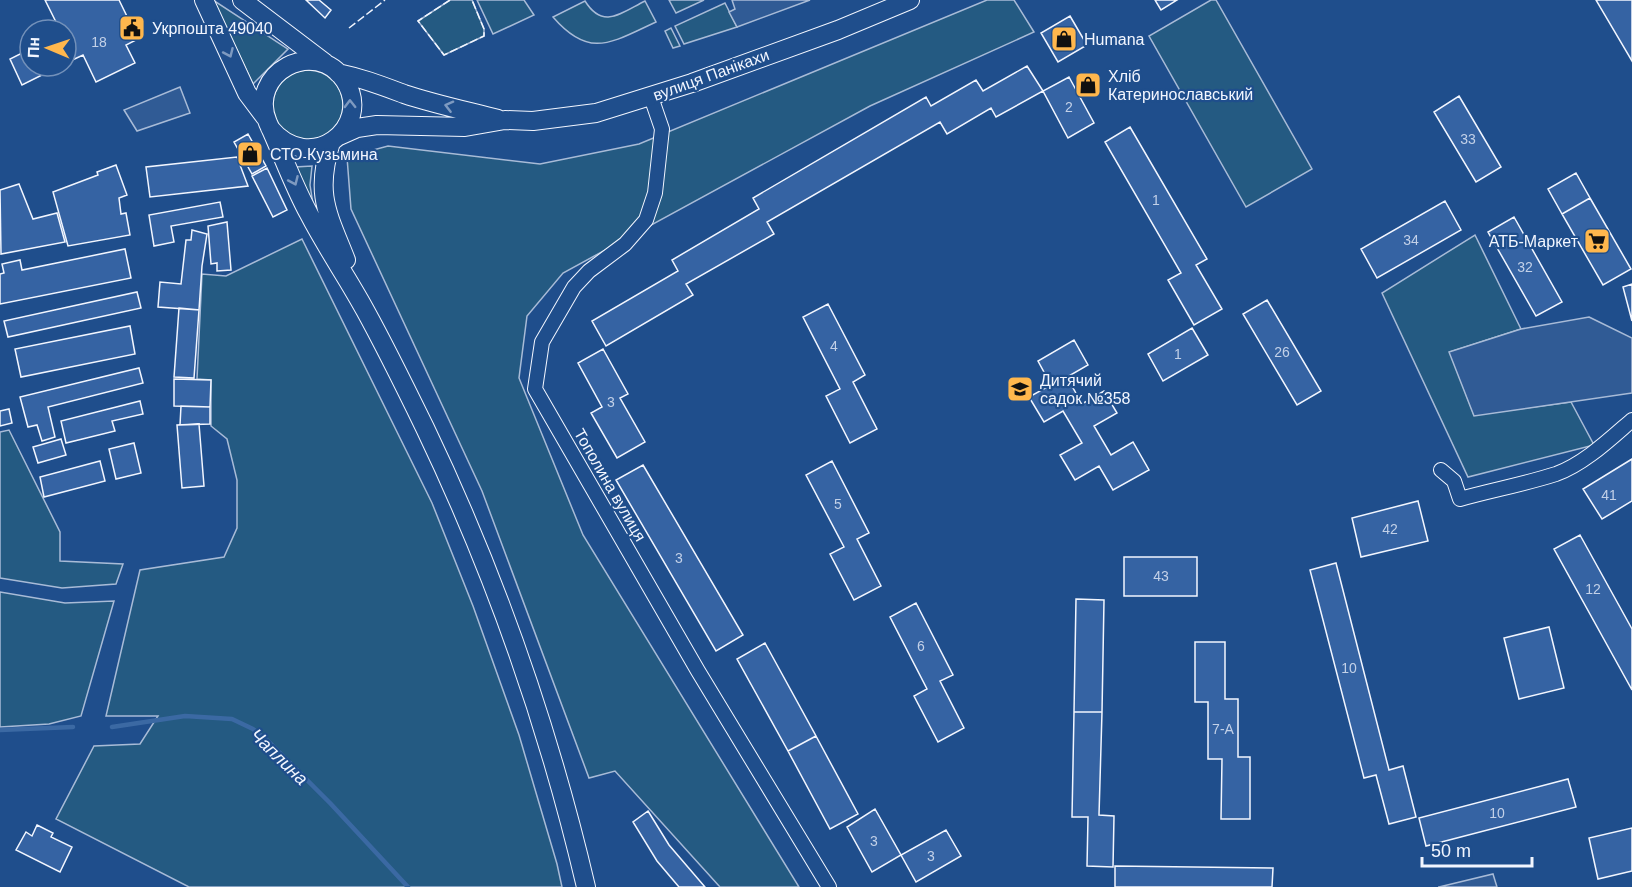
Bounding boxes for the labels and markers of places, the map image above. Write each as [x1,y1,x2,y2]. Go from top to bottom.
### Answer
public building icon: Укрпошта 49040 [117,13,147,43]
place label: Укрпошта 49040 [152,20,273,37]
shop icon: Humana [1049,24,1079,54]
place label: Humana [1084,31,1145,48]
place label: Хліб Катеринославський [1108,68,1253,103]
shop icon: Хліб Катеринославський [1073,70,1103,100]
shop icon: СТО Кузьмина [235,139,265,169]
place label: СТО Кузьмина [270,146,378,163]
supermarket icon: АТБ-Маркет [1582,226,1612,256]
place label: АТБ-Маркет [1489,233,1579,250]
place label: Дитячий садок №358 [1040,372,1131,407]
school or university icon: Дитячий садок №358 [1005,374,1035,404]

